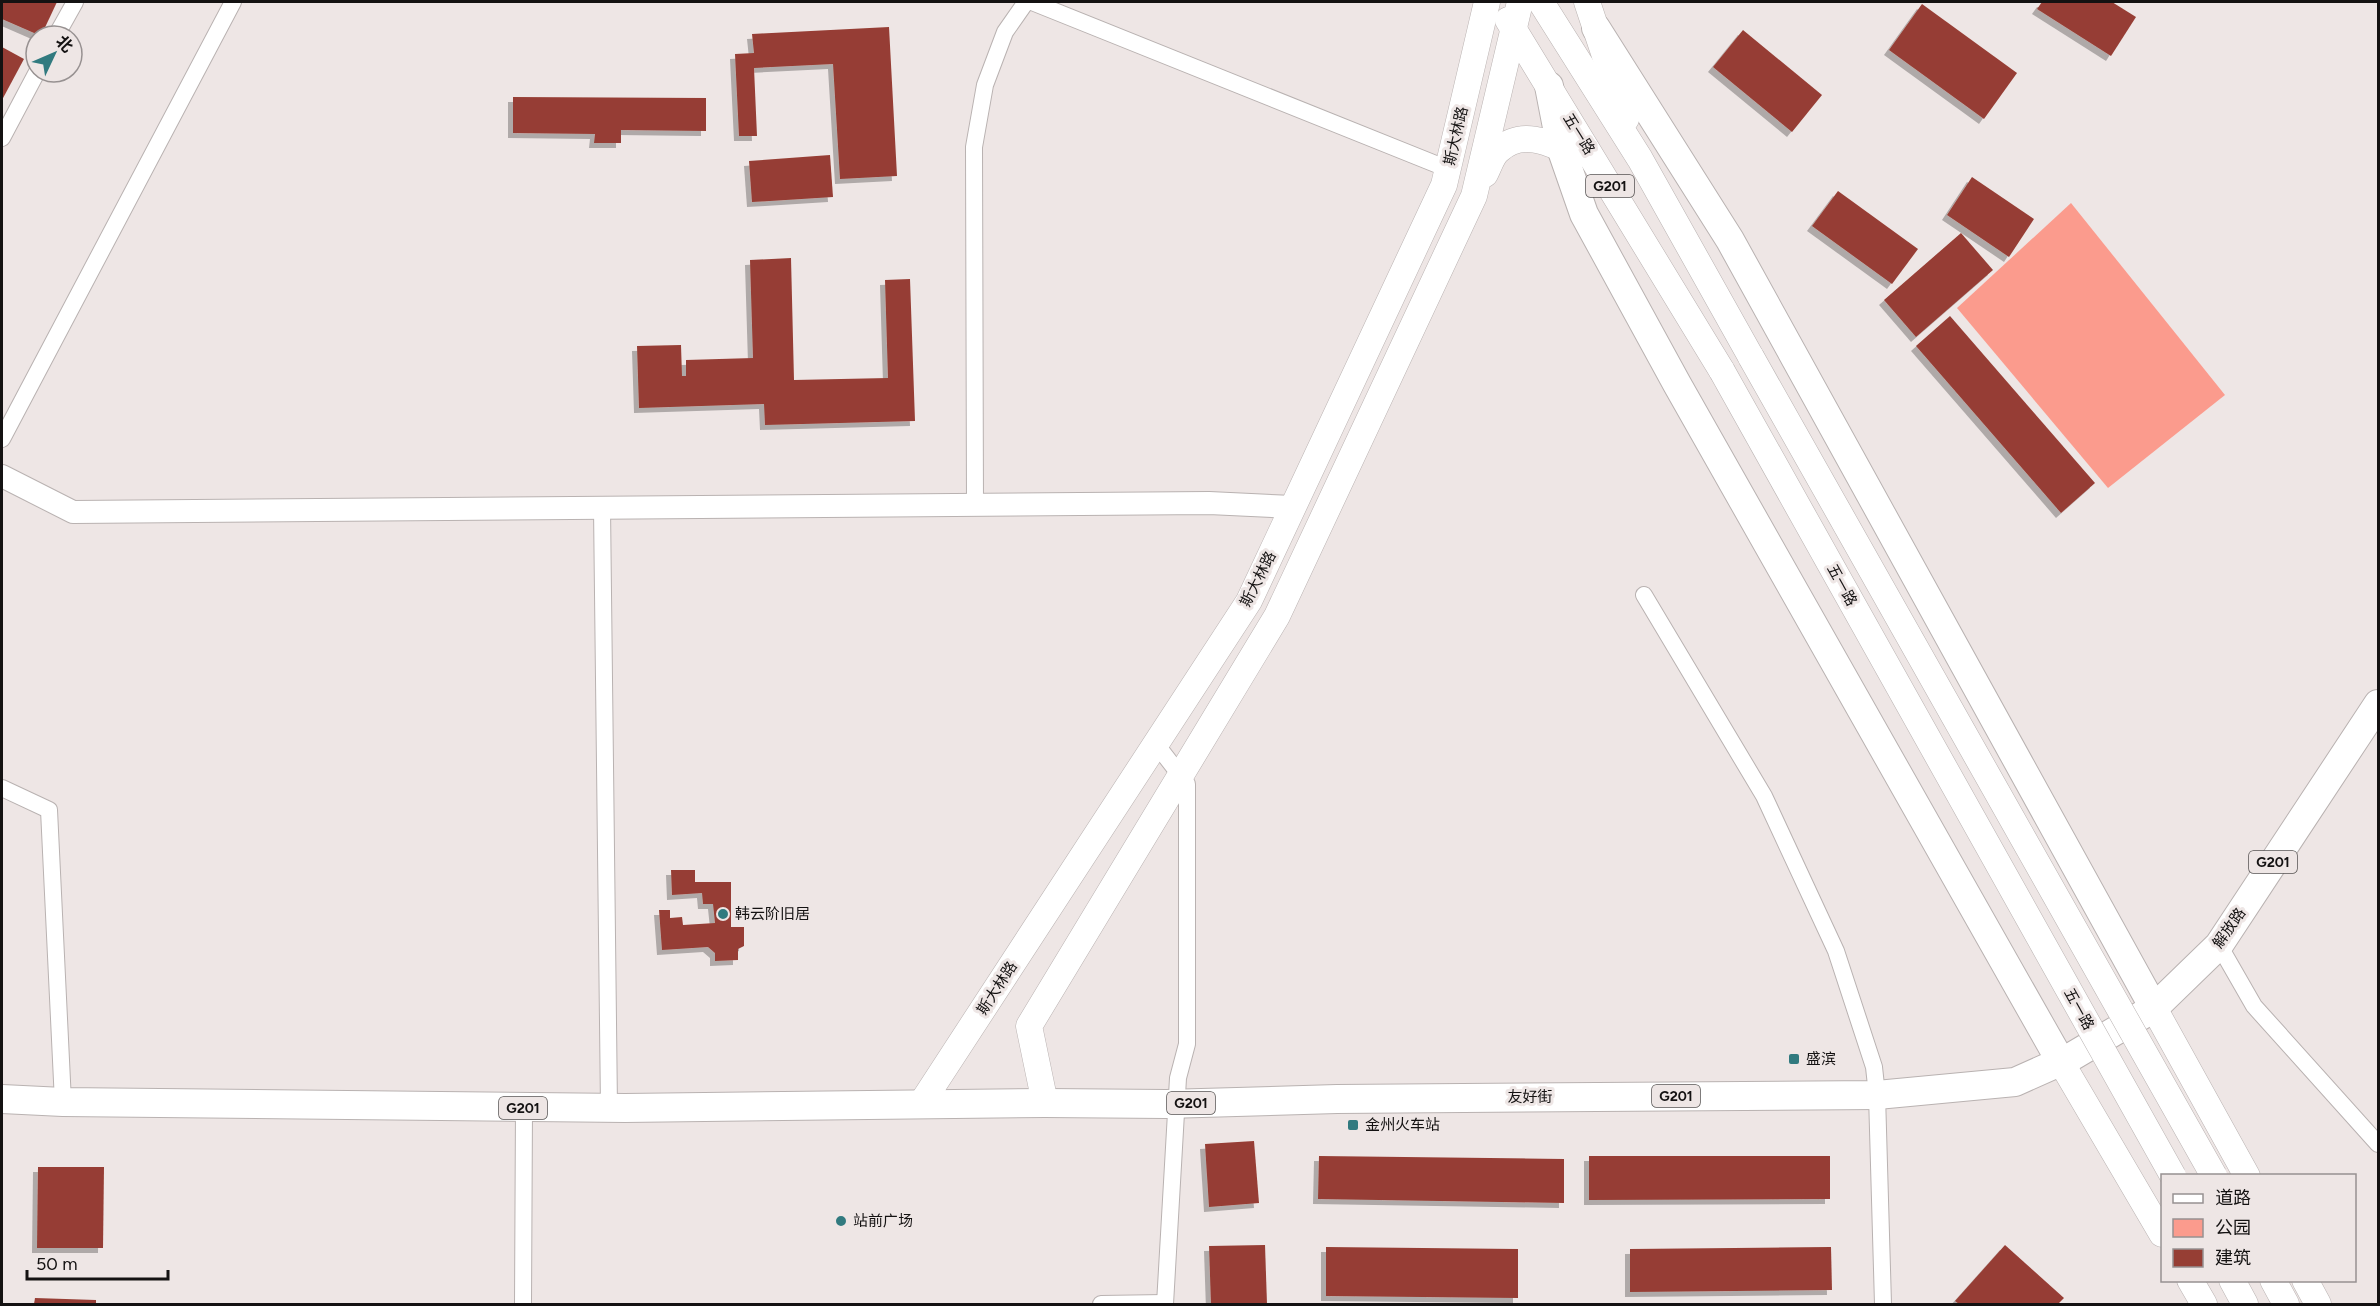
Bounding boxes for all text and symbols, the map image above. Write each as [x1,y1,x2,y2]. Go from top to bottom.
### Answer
north arrow [24,24,84,84]
text: 北 [52,32,77,56]
street label: 斯大林路 [1440,105,1472,167]
street label: 五一路 [1559,110,1599,158]
road number: G201 [1586,175,1634,197]
street label: 斯大林路 [1236,548,1280,610]
street label: 五一路 [1823,561,1861,609]
road number: G201 [2249,851,2297,873]
street label: 解放路 [2209,904,2249,952]
place label: 韩云阶旧居 [735,905,810,923]
marker: 韩云阶旧居 [716,907,730,921]
street label: 斯大林路 [973,958,1021,1018]
street label: 五一路 [2060,985,2098,1033]
place label: 盛滨 [1806,1050,1836,1068]
marker: 盛滨 [1787,1052,1801,1066]
road number: G201 [1652,1085,1700,1107]
street label: 友好街 [1507,1088,1553,1106]
road number: G201 [1167,1092,1215,1114]
road number: G201 [499,1097,547,1119]
place label: 金州火车站 [1365,1116,1440,1134]
marker: 金州火车站 [1346,1118,1360,1132]
legend [2161,1174,2356,1282]
text: 道路 [2215,1187,2251,1209]
place label: 站前广场 [853,1212,913,1230]
marker: 站前广场 [834,1214,848,1228]
text: 公园 [2215,1217,2251,1239]
scale bar [27,1243,168,1281]
text: 建筑 [2215,1247,2251,1269]
text: 50 m [36,1253,78,1275]

